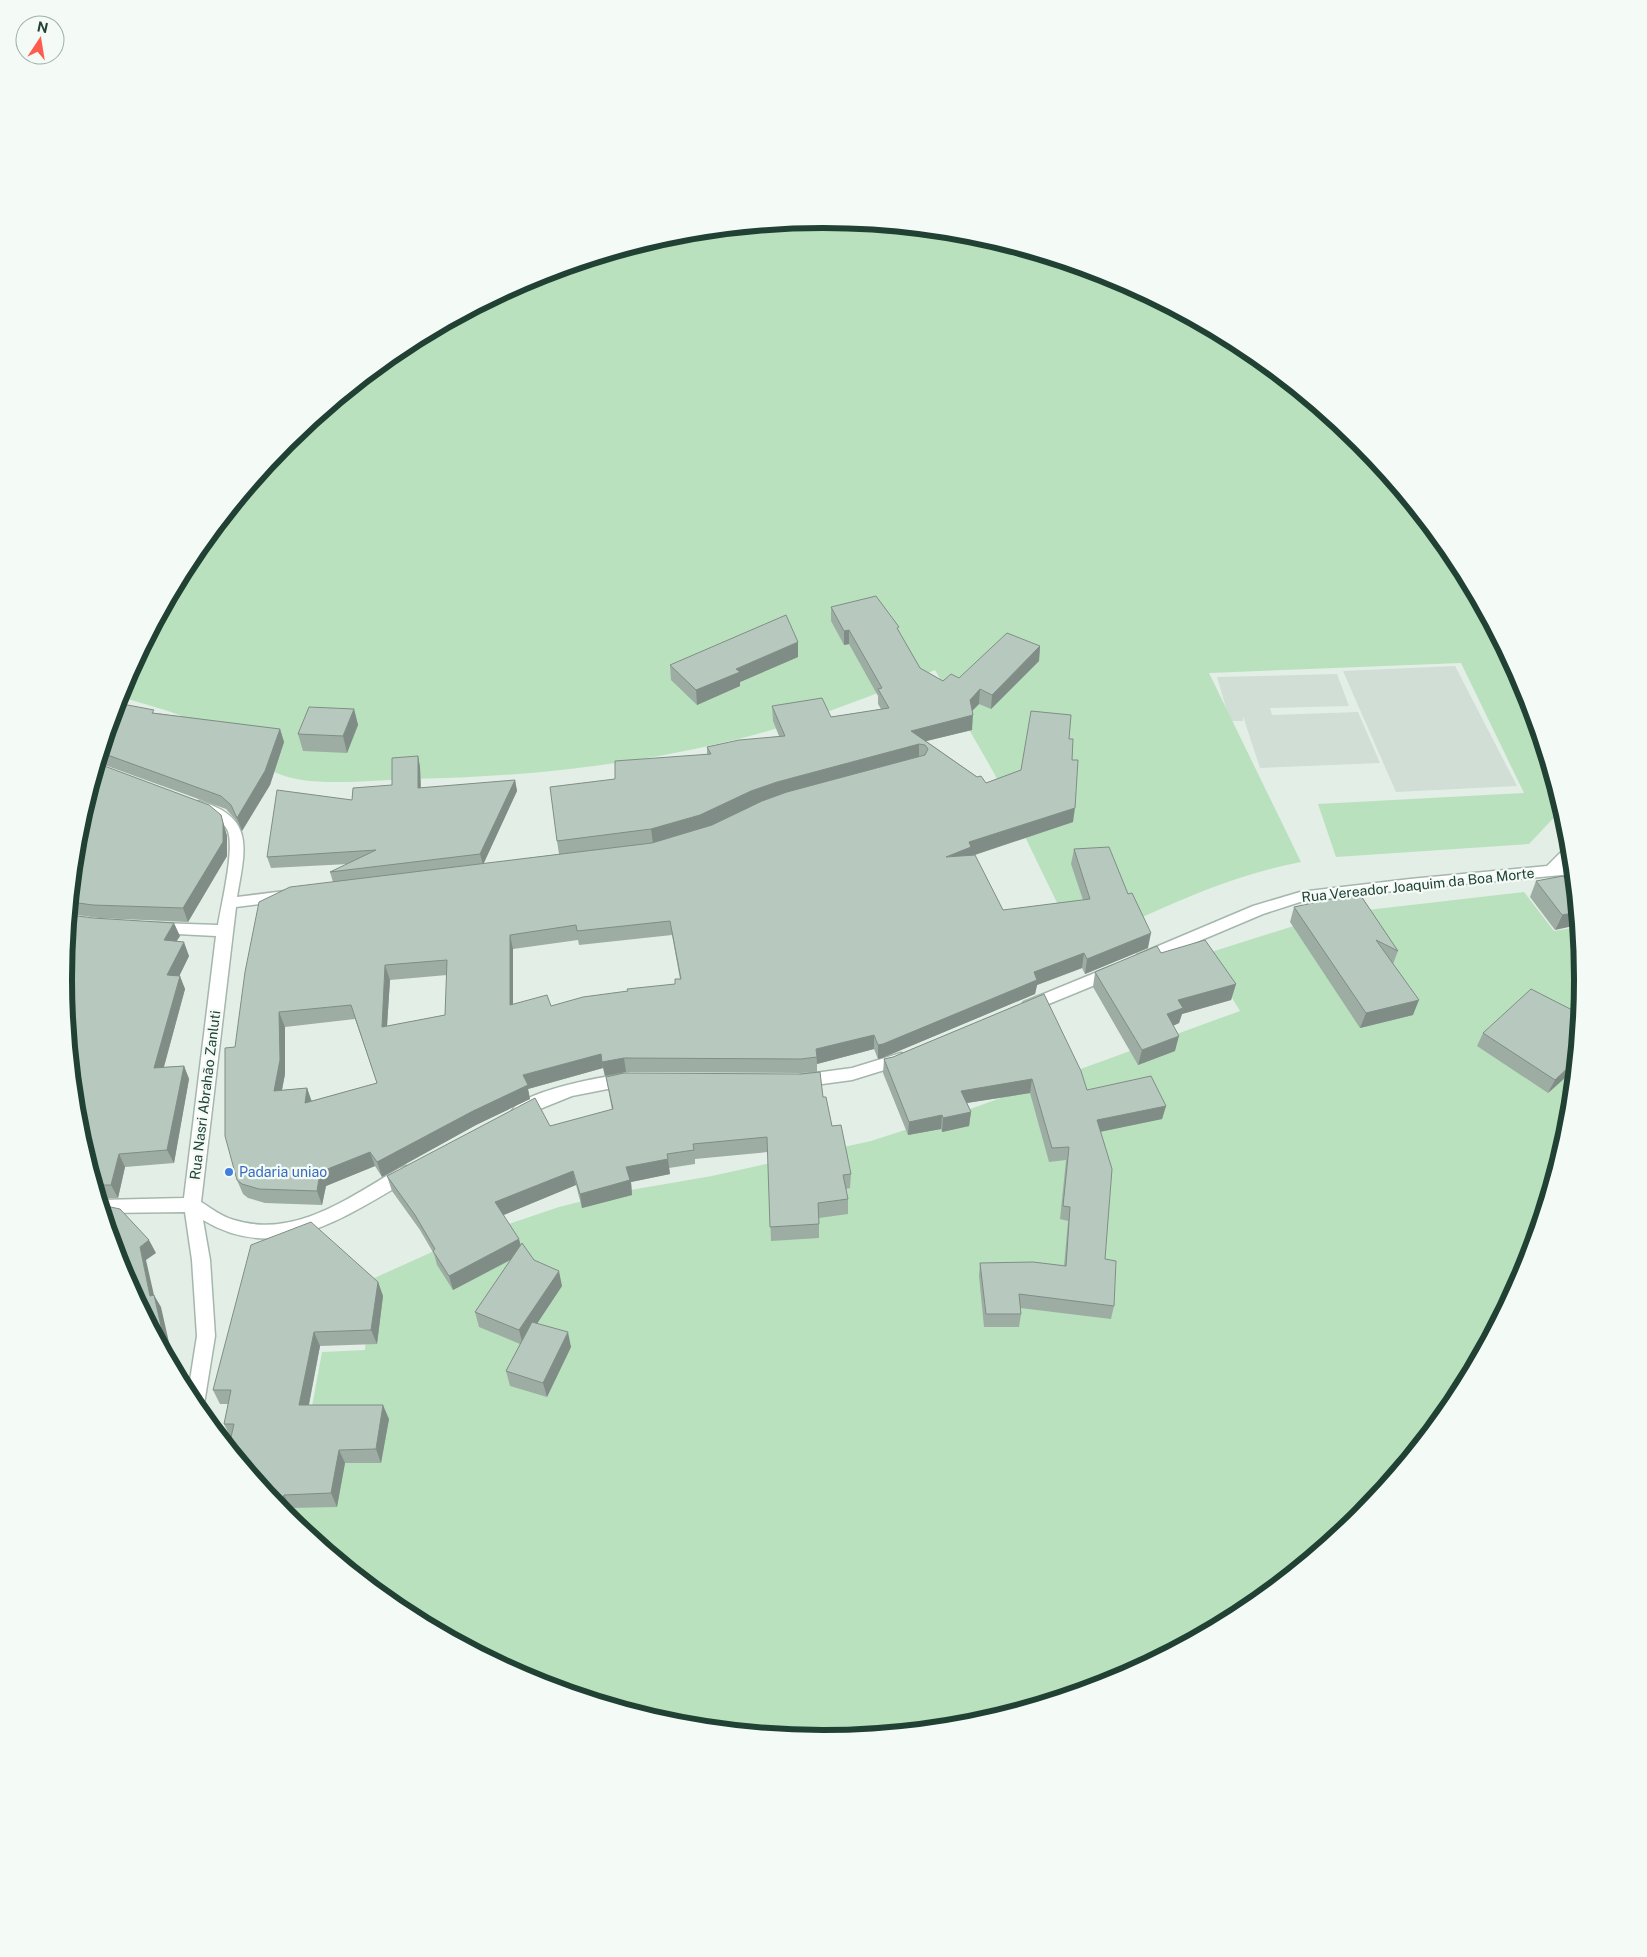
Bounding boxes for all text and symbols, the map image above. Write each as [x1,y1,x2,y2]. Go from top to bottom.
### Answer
north arrow [15,15,65,65]
text: N [36,18,50,36]
street label: Rua Vereador Joaquim da Boa Morte [1301,865,1535,905]
street label: Rua Nasri Abrahão Zanluti [187,1009,223,1181]
place label: Padaria uniao [239,1164,327,1180]
marker: Padaria uniao [223,1166,235,1178]

